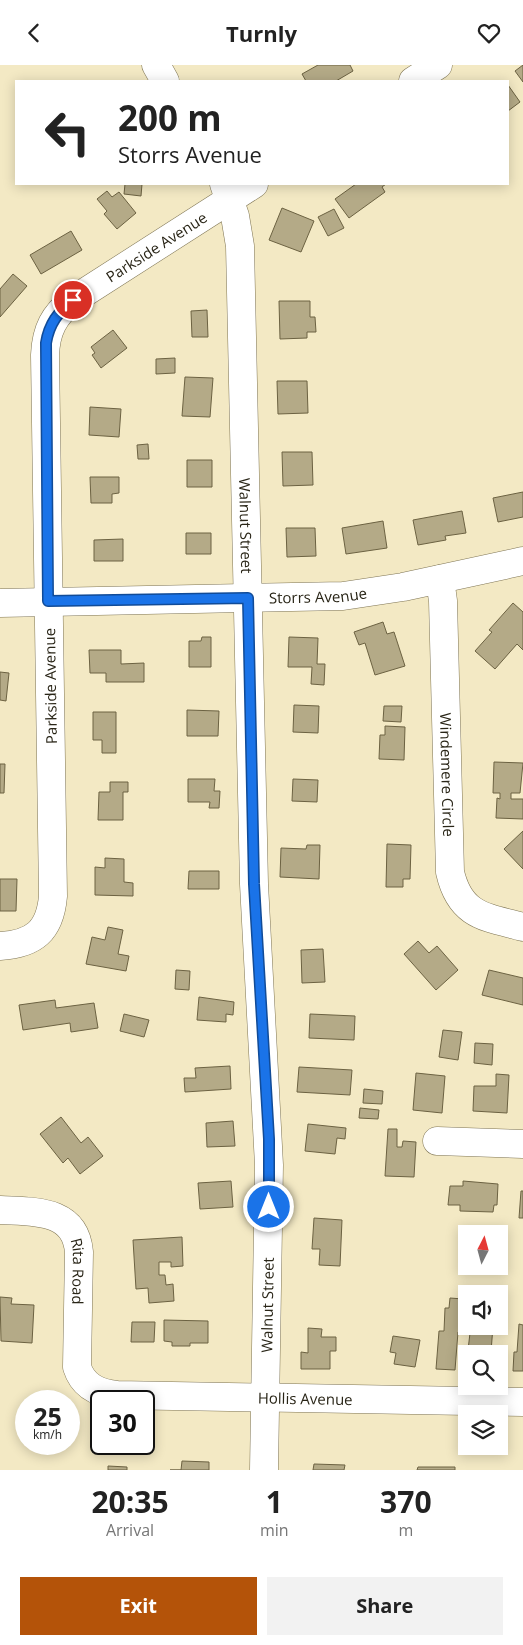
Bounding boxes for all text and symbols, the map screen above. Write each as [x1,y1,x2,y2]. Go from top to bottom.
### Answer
text: Turnly [226,18,297,48]
icon: back [20,19,48,47]
icon: heart [475,19,503,47]
text: 200 m [118,94,222,141]
icon: left [35,100,100,165]
text: Storrs Avenue [118,139,262,169]
street label: Parkside Avenue [102,207,210,286]
pin [52,279,94,321]
icon: arrive [59,286,87,314]
street label: Walnut Street [235,478,257,574]
street label: Storrs Avenue [269,583,368,608]
street label: Parkside Avenue [39,628,61,744]
street label: Windemere Circle [436,712,459,837]
position arrow [242,1180,294,1232]
north arrow [458,1225,508,1275]
map controls [458,1225,508,1455]
street label: Rita Road [67,1236,89,1305]
street label: Walnut Street [256,1257,278,1353]
button: sound [458,1285,508,1335]
button: search [458,1345,508,1395]
street label: Hollis Avenue [258,1387,353,1409]
speed limit sign: 30 [90,1390,155,1455]
text: 25 [33,1399,62,1433]
button: layers [458,1405,508,1455]
text: km/h [33,1426,62,1443]
text: 20:35 [91,1481,169,1522]
text: 1 [266,1481,283,1522]
text: 370 [380,1481,432,1522]
text: Arrival [106,1519,154,1541]
text: min [260,1519,289,1541]
text: m [398,1519,413,1541]
button: Exit [20,1577,257,1635]
button: Share [267,1577,503,1635]

